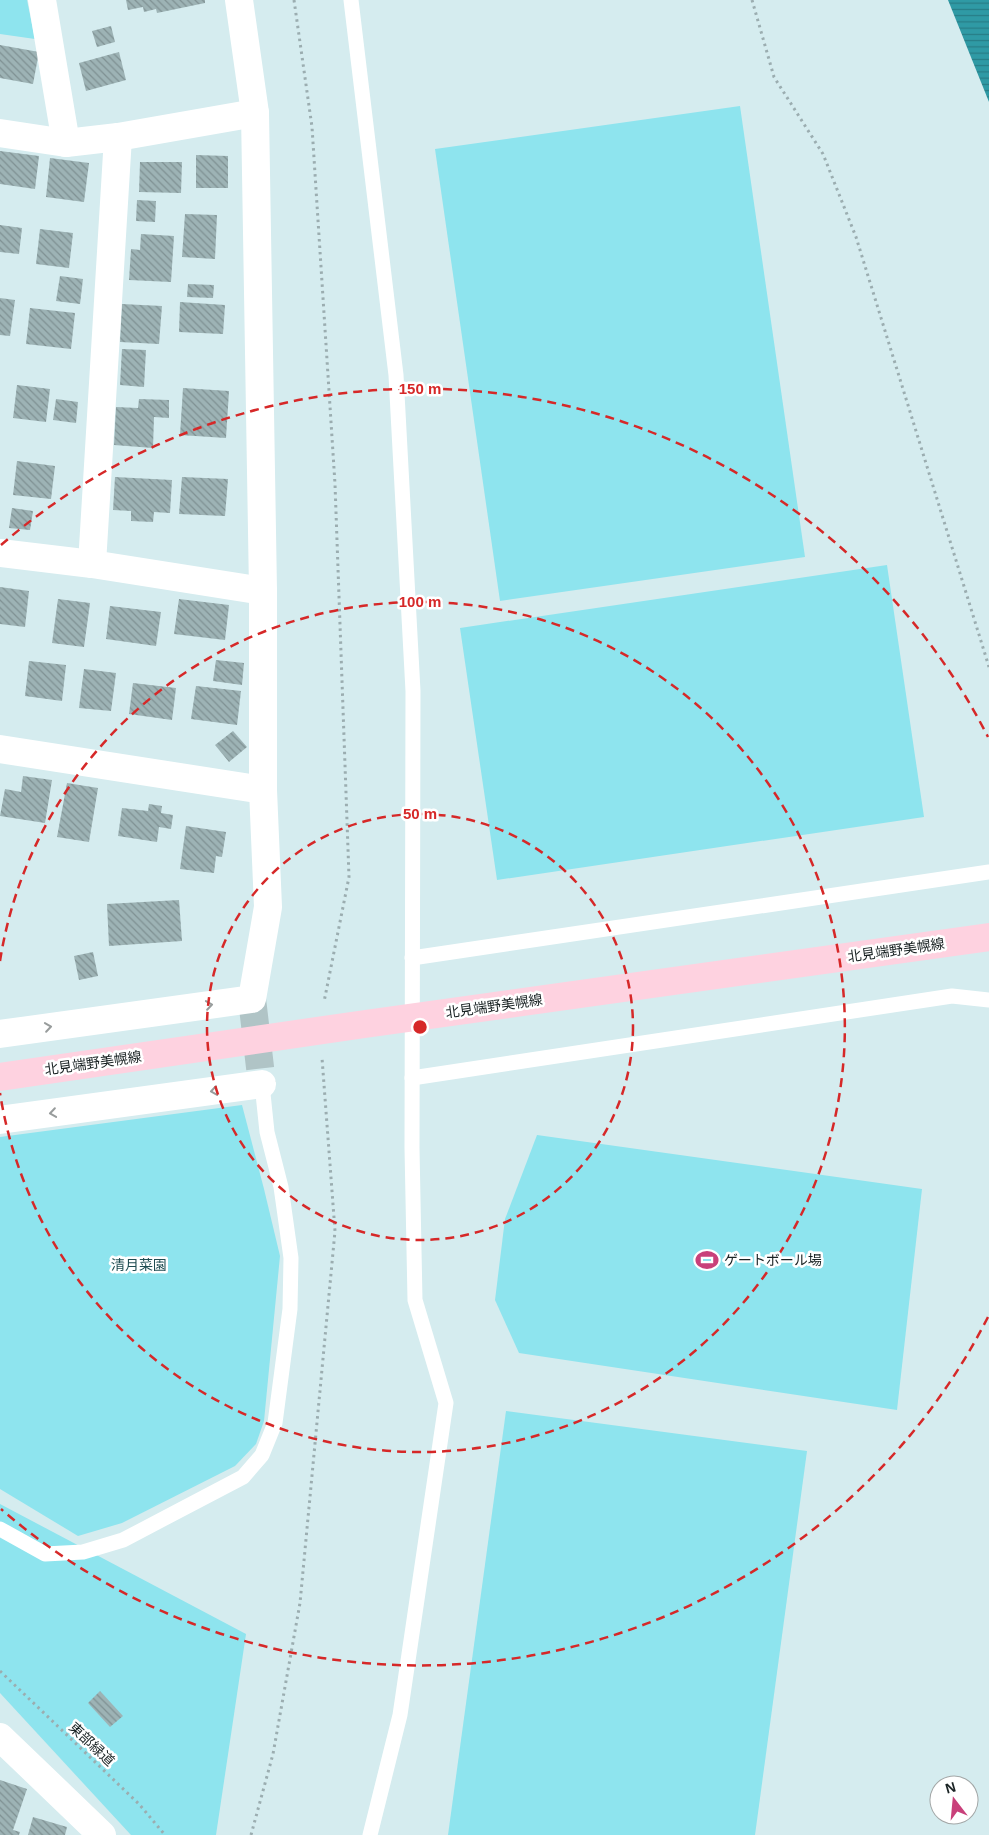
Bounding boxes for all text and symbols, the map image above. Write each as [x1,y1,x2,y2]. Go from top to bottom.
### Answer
text: 150 m [399,380,441,397]
text: 100 m [399,593,441,610]
text: 50 m [403,805,437,822]
street label: 北見端野美幌線 [846,935,946,965]
street label: 北見端野美幌線 [444,991,544,1021]
one-way arrow [206,1000,214,1011]
centre of rings [411,1018,429,1036]
one-way arrow [45,1022,53,1033]
street label: 北見端野美幌線 [43,1048,143,1078]
one-way arrow [210,1085,218,1096]
one-way arrow [49,1107,57,1118]
sports icon: ゲートボール場 [694,1247,720,1273]
place label: ゲートボール場 [724,1252,822,1268]
park label: 清月菜園 [111,1257,167,1273]
street label: 東部緑道 [66,1719,118,1769]
north arrow [929,1775,979,1825]
text: N [943,1778,957,1797]

